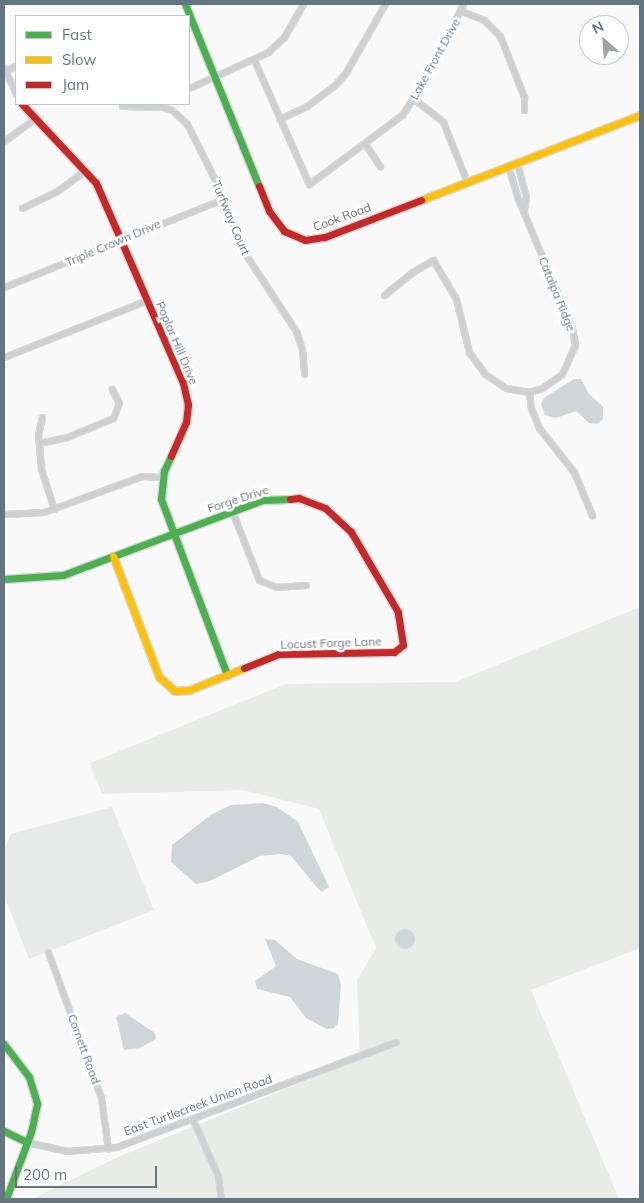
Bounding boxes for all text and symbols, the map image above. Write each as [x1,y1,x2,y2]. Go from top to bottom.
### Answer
legend [15,15,190,105]
north arrow [579,15,629,65]
street label: Lake Front Drive [407,16,463,102]
text: N [589,17,607,38]
text: Fast [62,25,92,44]
text: Slow [62,50,96,69]
text: Jam [62,75,89,94]
street label: Turfway Court [209,179,253,257]
street label: Cook Road [311,200,373,234]
street label: Triple Crown Drive [63,216,163,270]
street label: Catalpa Ridge [536,255,578,333]
street label: Poplar Hill Drive [153,299,201,387]
street label: Forge Drive [206,482,270,516]
street label: Locust Forge Lane [280,634,382,652]
street label: Cornett Road [65,1012,103,1086]
street label: East Turtlecreek Union Road [122,1071,274,1139]
scale bar [18,1156,160,1188]
text: 200 m [23,1165,67,1184]

